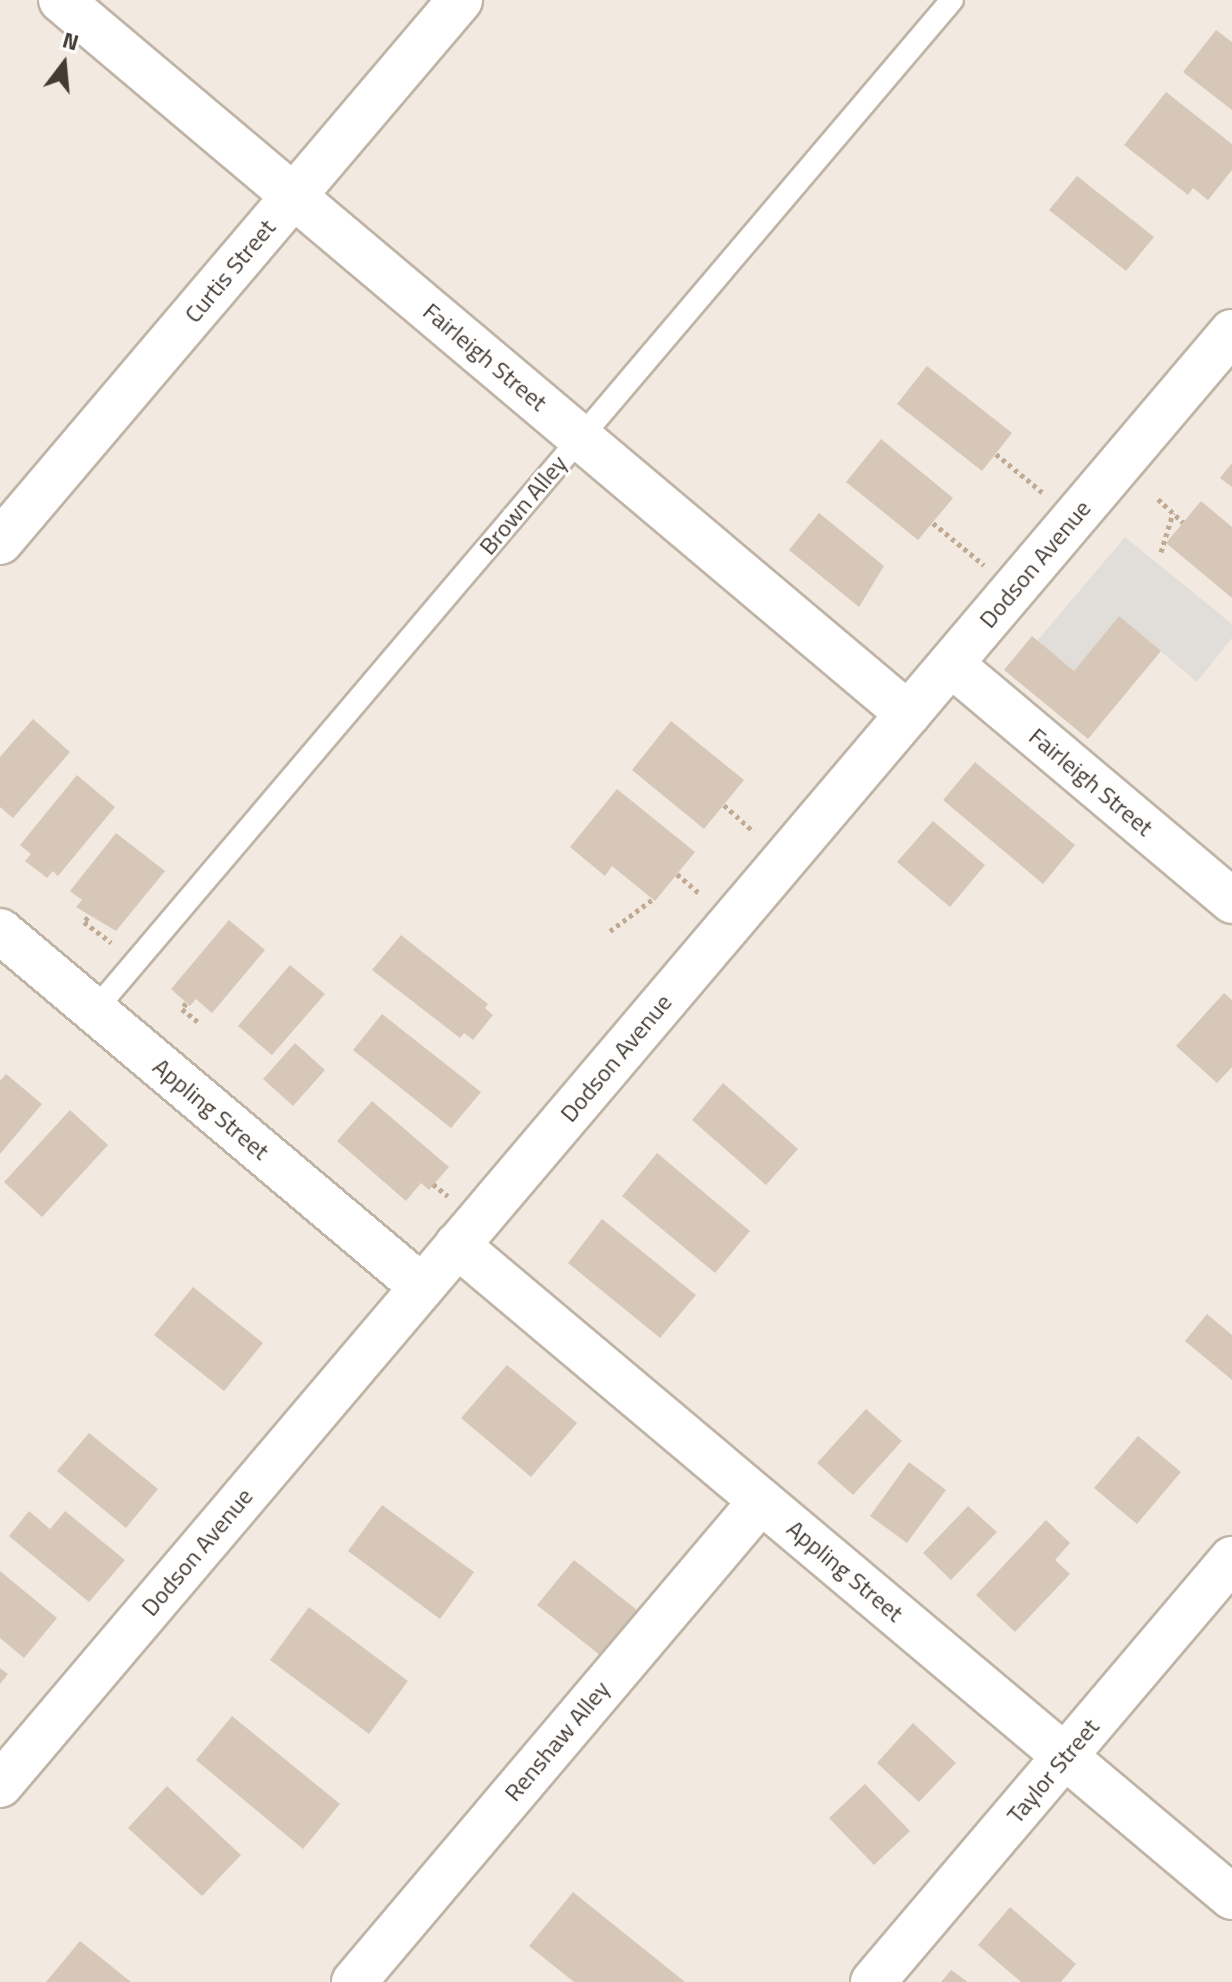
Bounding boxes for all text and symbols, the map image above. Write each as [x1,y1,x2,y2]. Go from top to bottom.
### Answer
text: N [59,22,83,59]
north arrow [24,24,104,104]
street label: Curtis Street [179,214,281,328]
street label: Fairleigh Street [417,297,553,417]
street label: Brown Alley [473,449,573,561]
street label: Dodson Avenue [973,494,1097,634]
street label: Fairleigh Street [1023,722,1159,842]
street label: Dodson Avenue [554,988,678,1128]
street label: Appling Street [147,1052,275,1166]
street label: Dodson Avenue [135,1482,259,1622]
street label: Appling Street [781,1514,909,1628]
street label: Renshaw Alley [498,1675,616,1807]
street label: Taylor Street [1001,1713,1105,1829]

